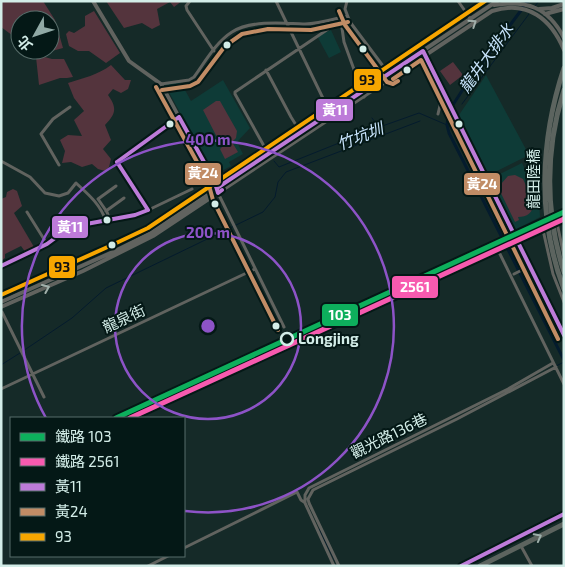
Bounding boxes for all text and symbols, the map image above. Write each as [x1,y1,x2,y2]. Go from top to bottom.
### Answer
north arrow [10,10,60,60]
water label: 龍井大排水 [454,19,517,96]
one-way arrow [467,20,477,29]
text: 北 [14,33,36,55]
unlabelled marker [222,40,232,50]
unlabelled marker [358,44,368,54]
unlabelled marker [402,65,412,75]
line badge: 93 [353,68,382,92]
text: 93 [359,71,375,88]
line badge: 黃11 [315,98,354,122]
text: 黃11 [322,101,348,118]
water label: 竹坑圳 [334,117,387,153]
unlabelled marker [165,119,175,129]
unlabelled marker [454,119,464,129]
text: 400 m [186,130,230,148]
street label: 龍田陸橋 [524,149,542,209]
line badge: 黃24 [184,162,222,186]
text: 黃24 [187,164,219,181]
line badge: 黃24 [463,172,501,196]
text: 黃24 [466,175,498,192]
unlabelled marker [210,199,220,209]
line badge: 黃11 [51,215,89,239]
unlabelled marker [102,215,112,225]
text: 黃11 [57,218,83,235]
text: 200 m [186,223,230,241]
unlabelled marker [107,240,117,250]
line badge: 93 [48,255,76,279]
text: 93 [54,258,70,275]
line badge: 2561 [391,275,439,299]
text: 2561 [400,278,430,295]
one-way arrow [41,284,50,294]
street label: 龍泉街 [99,300,148,336]
line badge: 103 [321,303,359,327]
text: 103 [329,306,351,323]
centre of rings [199,317,217,335]
unlabelled marker [271,321,281,331]
place label: Longjing [298,329,359,347]
marker: Longjing [280,332,294,346]
street label: 觀光路136巷 [347,409,430,461]
legend [10,417,185,557]
text: 鐵路 103 [55,427,112,445]
text: 鐵路 2561 [55,452,119,470]
text: 黃11 [55,477,82,495]
text: 黃24 [55,502,88,520]
text: 93 [55,527,72,545]
one-way arrow [533,533,542,543]

